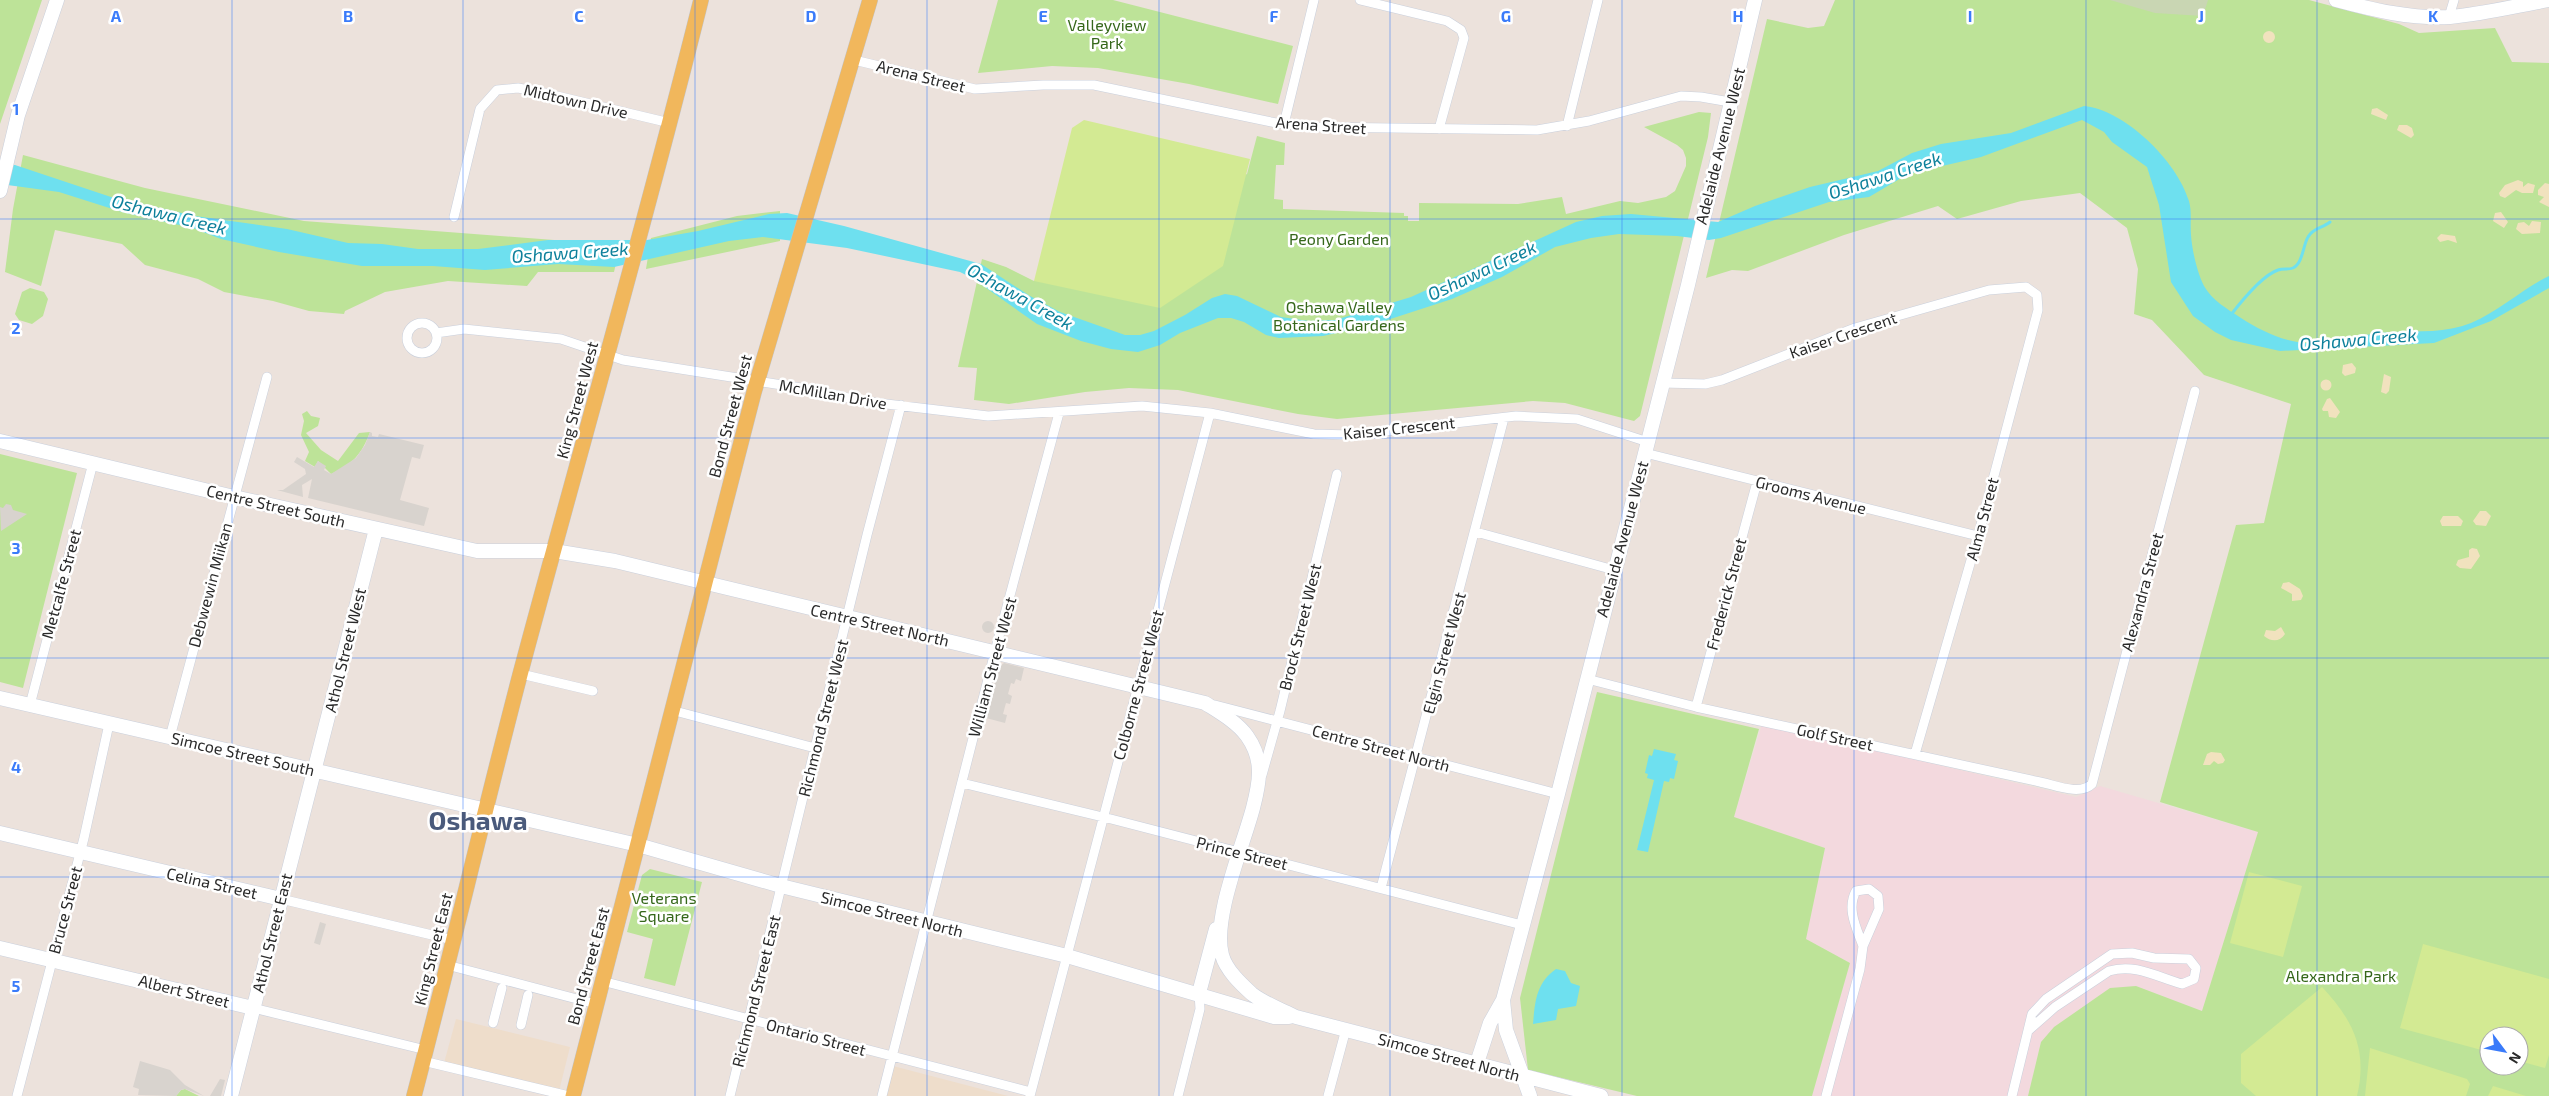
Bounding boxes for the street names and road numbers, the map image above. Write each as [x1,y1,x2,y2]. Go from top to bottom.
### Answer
street label: Arena Street [875,55,968,96]
street label: Adelaide Avenue West [1691,66,1748,226]
street label: Midtown Drive [522,79,630,122]
street label: Arena Street [1275,112,1367,137]
street label: Kaiser Crescent [1787,307,1899,362]
street label: King Street West [552,339,601,461]
street label: Bond Street West [704,352,755,479]
street label: McMillan Drive [778,375,888,412]
street label: Kaiser Crescent [1342,412,1456,443]
street label: Adelaide Avenue West [1592,459,1652,619]
street label: Grooms Avenue [1754,472,1868,517]
street label: Alma Street [1961,475,2002,563]
street label: Centre Street South [205,480,347,531]
street label: Debwewin Miikan [184,520,235,649]
street label: Metcalfe Street [37,527,84,641]
street label: Alexandra Street [2117,530,2167,653]
street label: Frederick Street [1701,536,1750,652]
street label: Brock Street West [1275,561,1324,692]
street label: Athol Street West [320,586,369,714]
street label: Elgin Street West [1418,590,1469,716]
street label: William Street West [964,595,1019,739]
street label: Centre Street North [809,599,951,650]
street label: Colborne Street West [1108,608,1167,762]
street label: Richmond Street West [794,637,851,799]
street label: Golf Street [1795,719,1875,754]
street label: Centre Street North [1310,720,1452,775]
street label: Simcoe Street South [170,728,317,779]
street label: Prince Street [1194,832,1290,873]
street label: Celina Street [165,863,259,902]
street label: Bruce Street [44,864,85,956]
street label: Athol Street East [248,871,296,994]
street label: Simcoe Street North [819,887,965,940]
street label: King Street East [409,891,456,1007]
street label: Bond Street East [563,905,612,1027]
street label: Richmond Street East [727,913,784,1069]
street label: Albert Street [137,970,232,1011]
street label: Ontario Street [764,1014,868,1059]
street label: Simcoe Street North [1376,1028,1522,1085]

